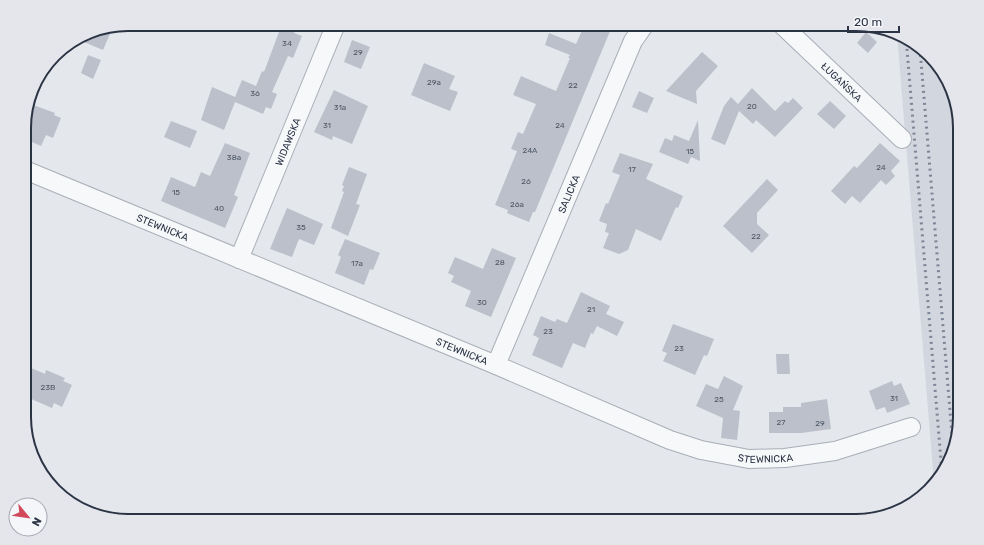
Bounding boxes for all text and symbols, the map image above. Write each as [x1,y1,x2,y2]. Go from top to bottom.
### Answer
scale bar [848,8,899,34]
text: 20 m [854,15,882,29]
house number: 34 [282,39,292,48]
house number: 29 [353,48,363,57]
street label: ŁUGAŃSKA [818,60,864,105]
house number: 29a [427,78,441,87]
house number: 22 [568,81,578,90]
house number: 36 [250,89,260,98]
house number: 20 [747,102,757,111]
house number: 31a [334,103,346,112]
street label: WIDAWSKA [273,116,304,168]
house number: 31 [323,121,331,130]
house number: 24 [555,121,565,130]
house number: 24A [523,146,538,155]
house number: 15 [686,147,694,156]
house number: 38a [227,153,241,162]
house number: 24 [876,163,886,172]
house number: 17 [628,165,636,174]
street label: SALICKA [556,173,583,215]
house number: 26 [521,177,531,186]
house number: 15 [172,188,180,197]
house number: 26a [510,200,524,209]
house number: 40 [214,204,224,213]
street label: STEWNICKA [135,212,190,244]
house number: 35 [296,223,306,232]
house number: 22 [751,232,761,241]
house number: 28 [495,258,505,267]
house number: 17a [351,259,363,268]
house number: 30 [477,298,487,307]
house number: 21 [587,305,595,314]
house number: 23 [543,327,553,336]
street label: STEWNICKA [434,336,490,368]
house number: 23 [674,344,684,353]
house number: 23B [41,383,55,392]
house number: 31 [890,394,898,403]
house number: 25 [714,395,724,404]
house number: 27 [777,418,785,427]
house number: 29 [815,419,825,428]
street label: STEWNICKA [737,452,794,466]
north arrow [8,497,48,537]
text: N [29,515,44,528]

